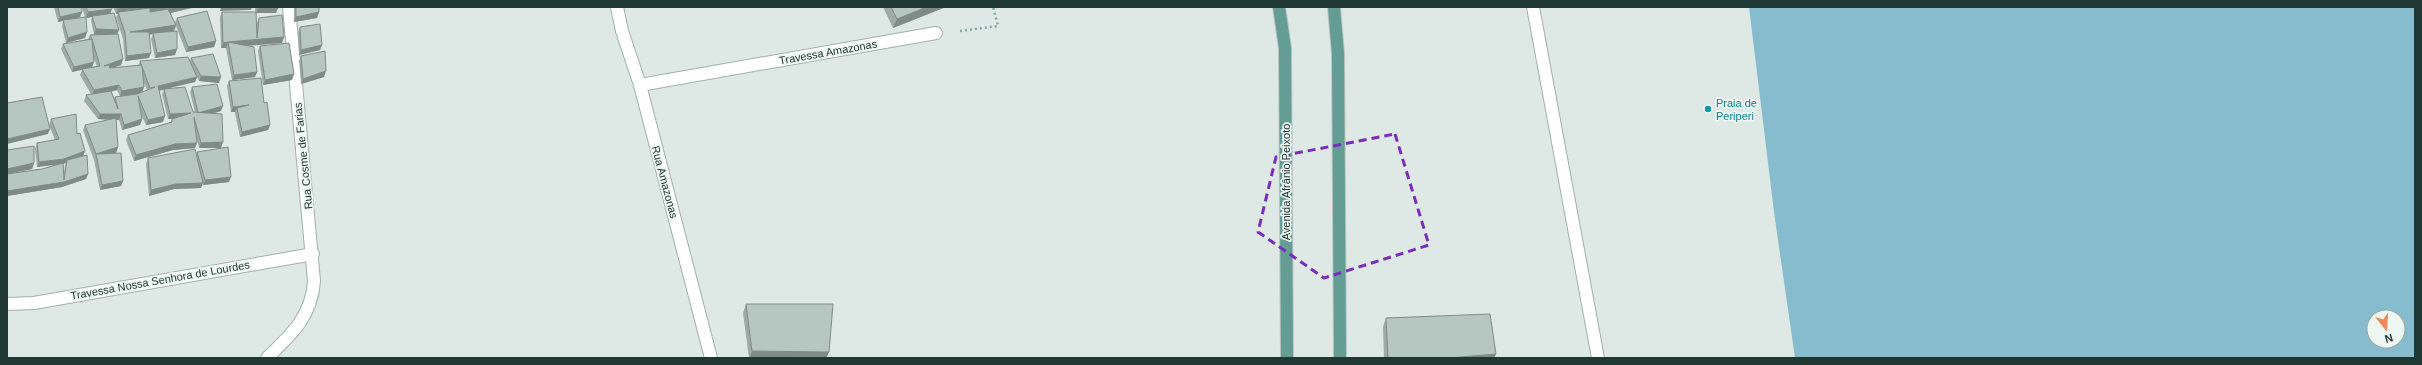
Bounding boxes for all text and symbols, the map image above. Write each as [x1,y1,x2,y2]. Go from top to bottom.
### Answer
street label: Travessa Amazonas [778,37,878,67]
place label: Praia de Periperi [1716,97,1757,122]
street label: Rua Cosme de Farias [291,102,315,210]
marker: Praia de Periperi [1703,104,1713,114]
street label: Avenida Afrânio Peixoto [1280,124,1292,240]
street label: Rua Amazonas [650,144,681,220]
street label: Travessa Nossa Senhora de Lourdes [69,258,251,302]
north arrow [2366,309,2406,349]
text: N [2383,332,2394,345]

